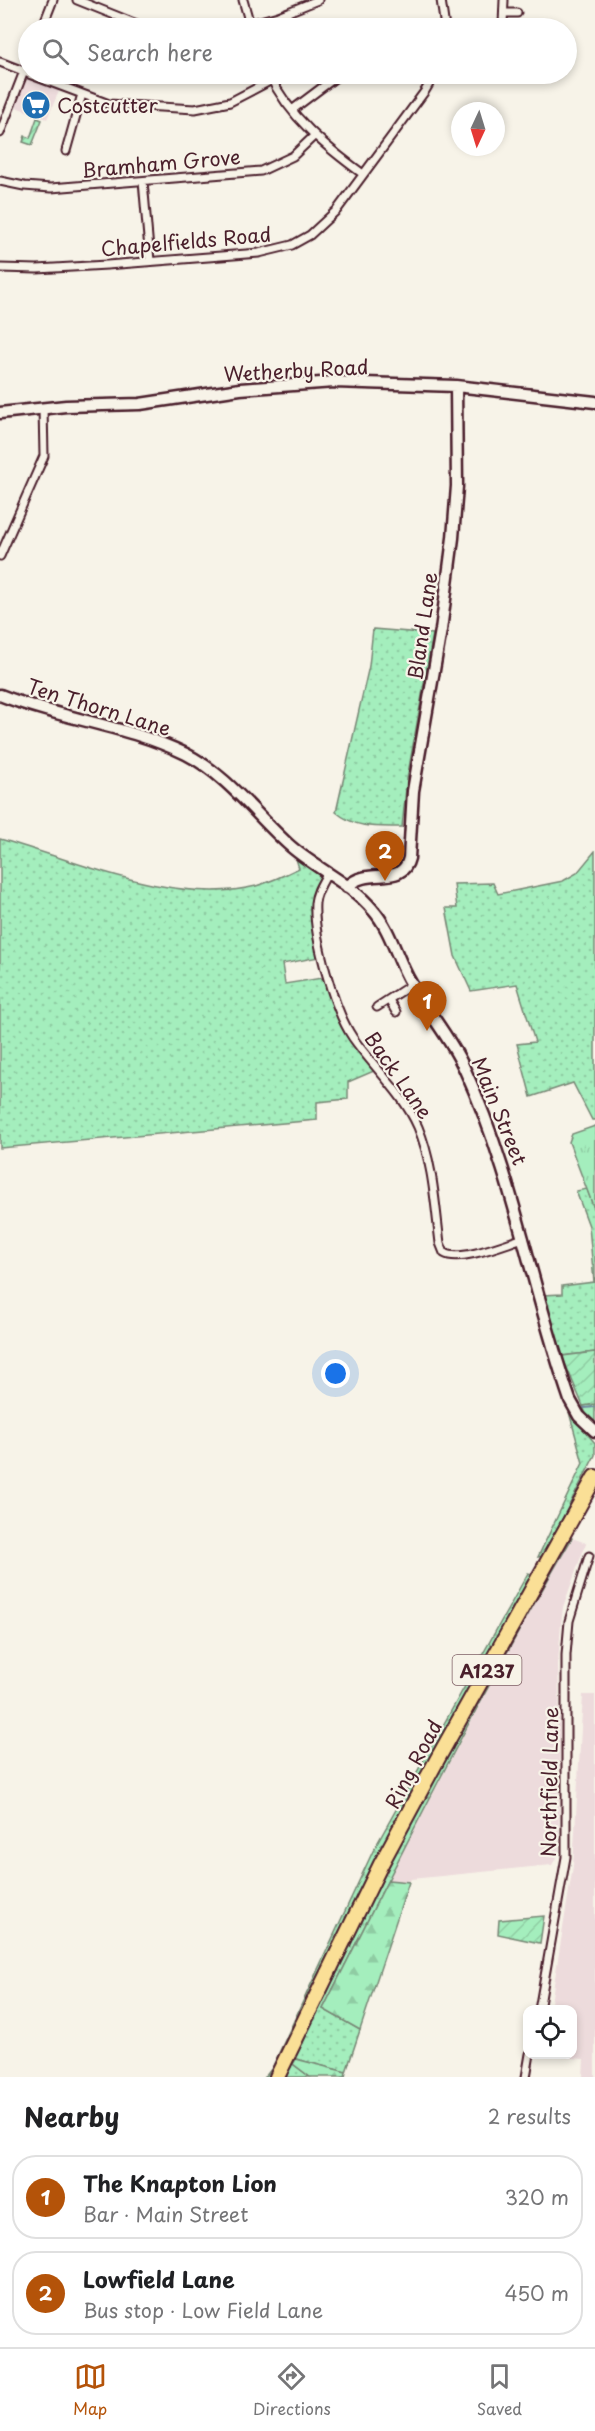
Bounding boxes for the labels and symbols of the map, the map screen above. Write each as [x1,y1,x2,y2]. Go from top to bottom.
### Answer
supermarket icon: Costcutter [20,89,52,121]
place label: Costcutter [57,90,158,120]
north arrow [451,102,505,156]
street label: Bramham Grove [80,141,242,185]
street label: Chapelfields Road [100,219,272,263]
street label: Wetherby Road [223,351,369,389]
street label: Bland Lane [400,570,444,682]
street label: Ten Thorn Lane [23,671,175,743]
pin: 2 [366,832,404,881]
pin: 1 [408,982,446,1031]
street label: Back Lane [358,1025,440,1125]
street label: Main Street [465,1052,535,1170]
your location [321,1359,350,1388]
road number: A1237 [452,1655,522,1685]
street label: Northfield Lane [533,1707,565,1857]
street label: Ring Road [377,1714,449,1814]

